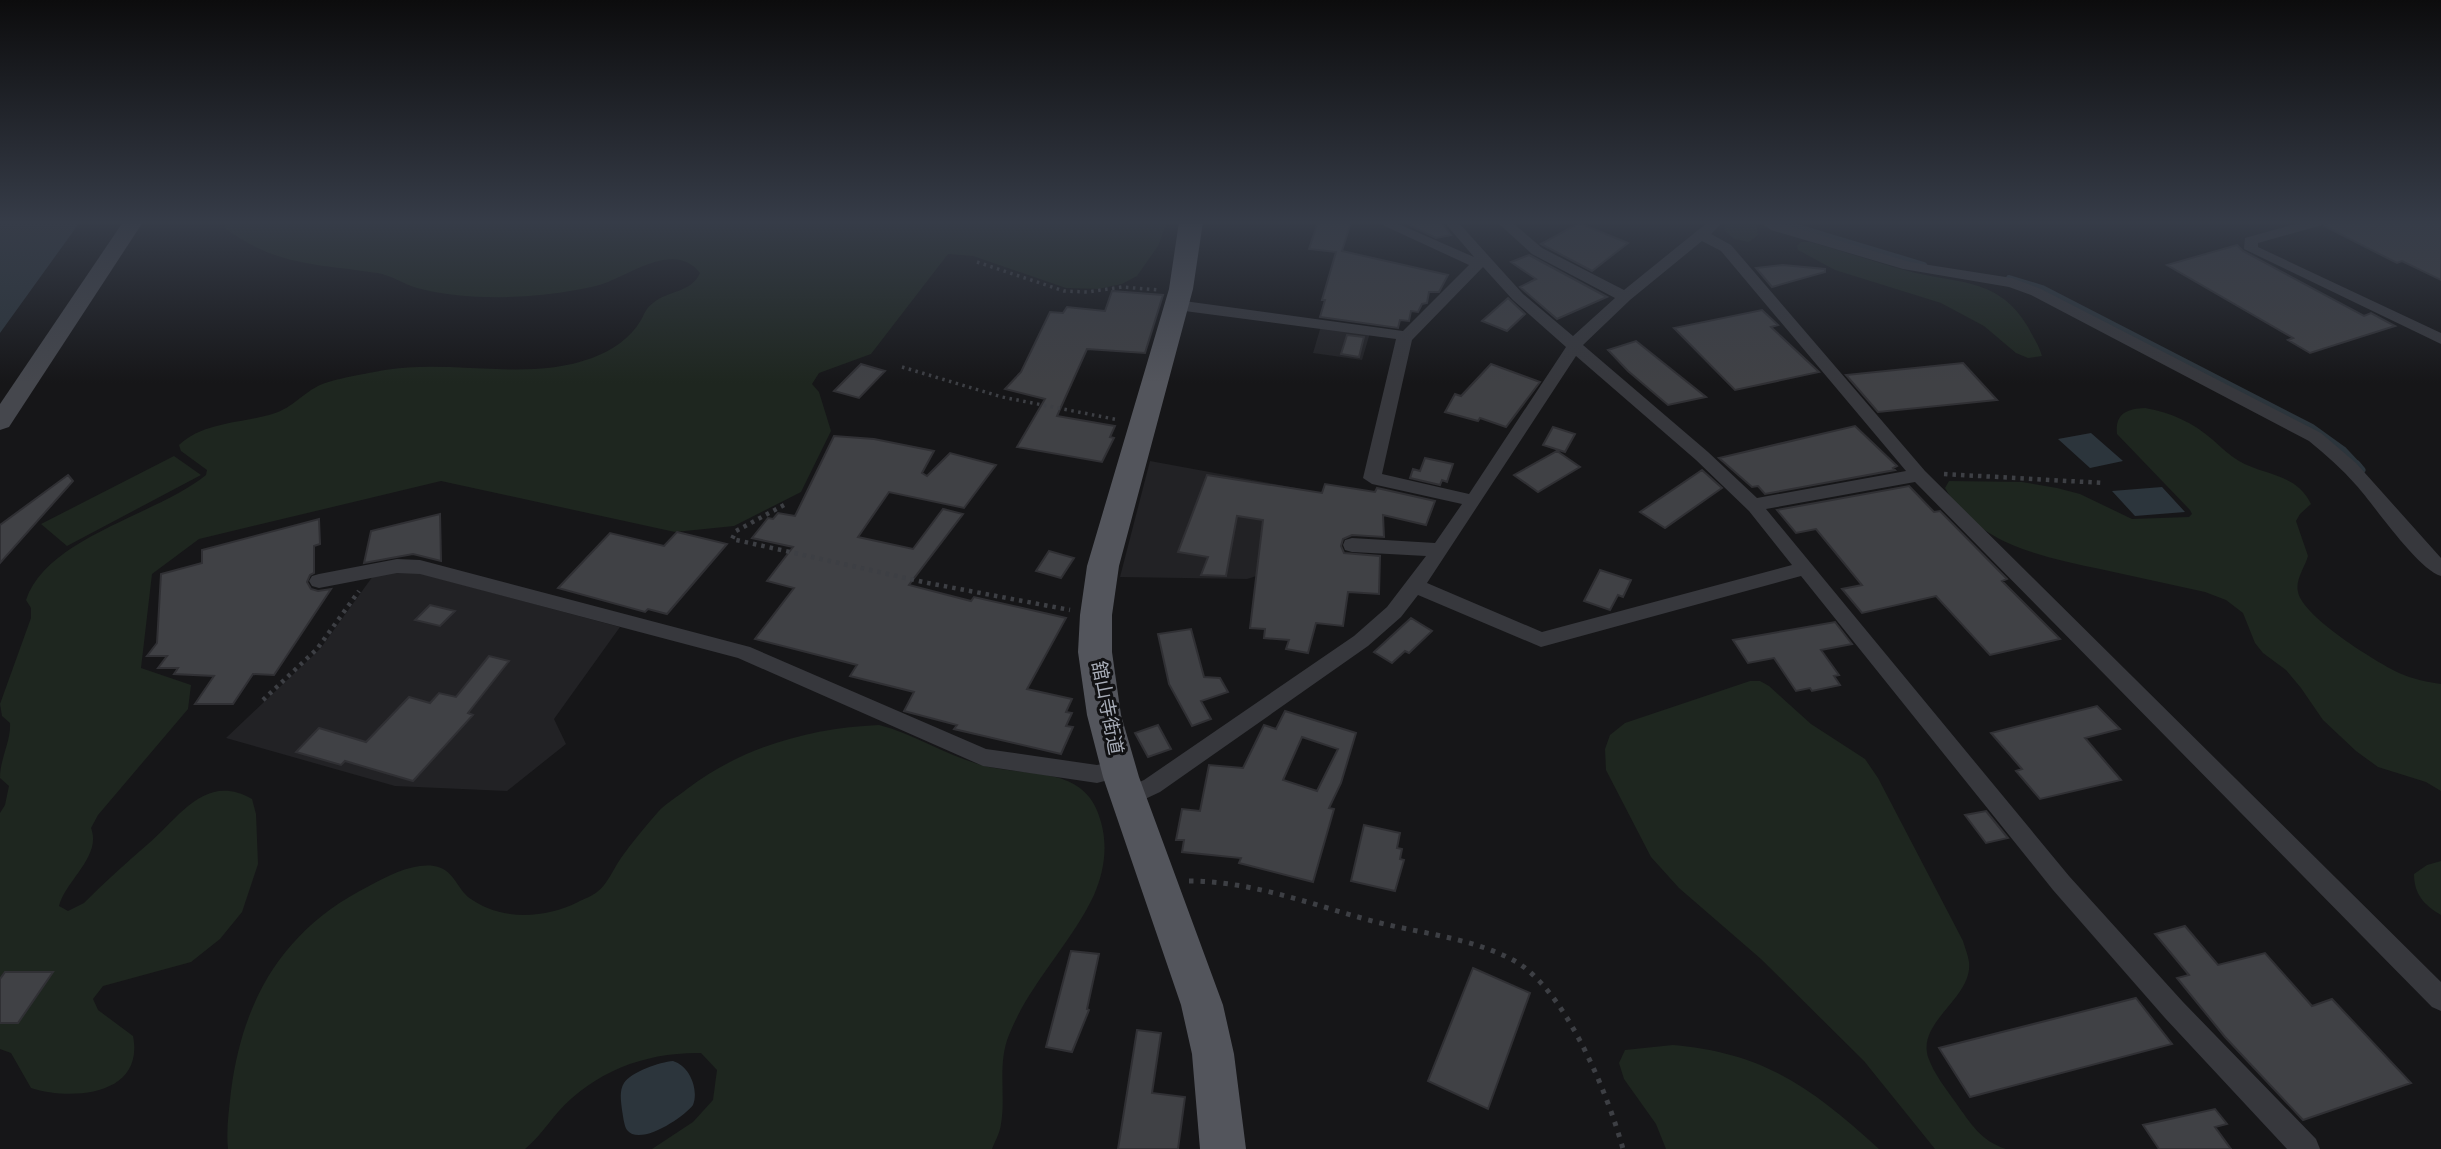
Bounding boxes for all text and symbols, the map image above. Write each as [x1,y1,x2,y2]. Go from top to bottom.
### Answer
street label: 舘山寺街道 [1086,659,1128,757]

